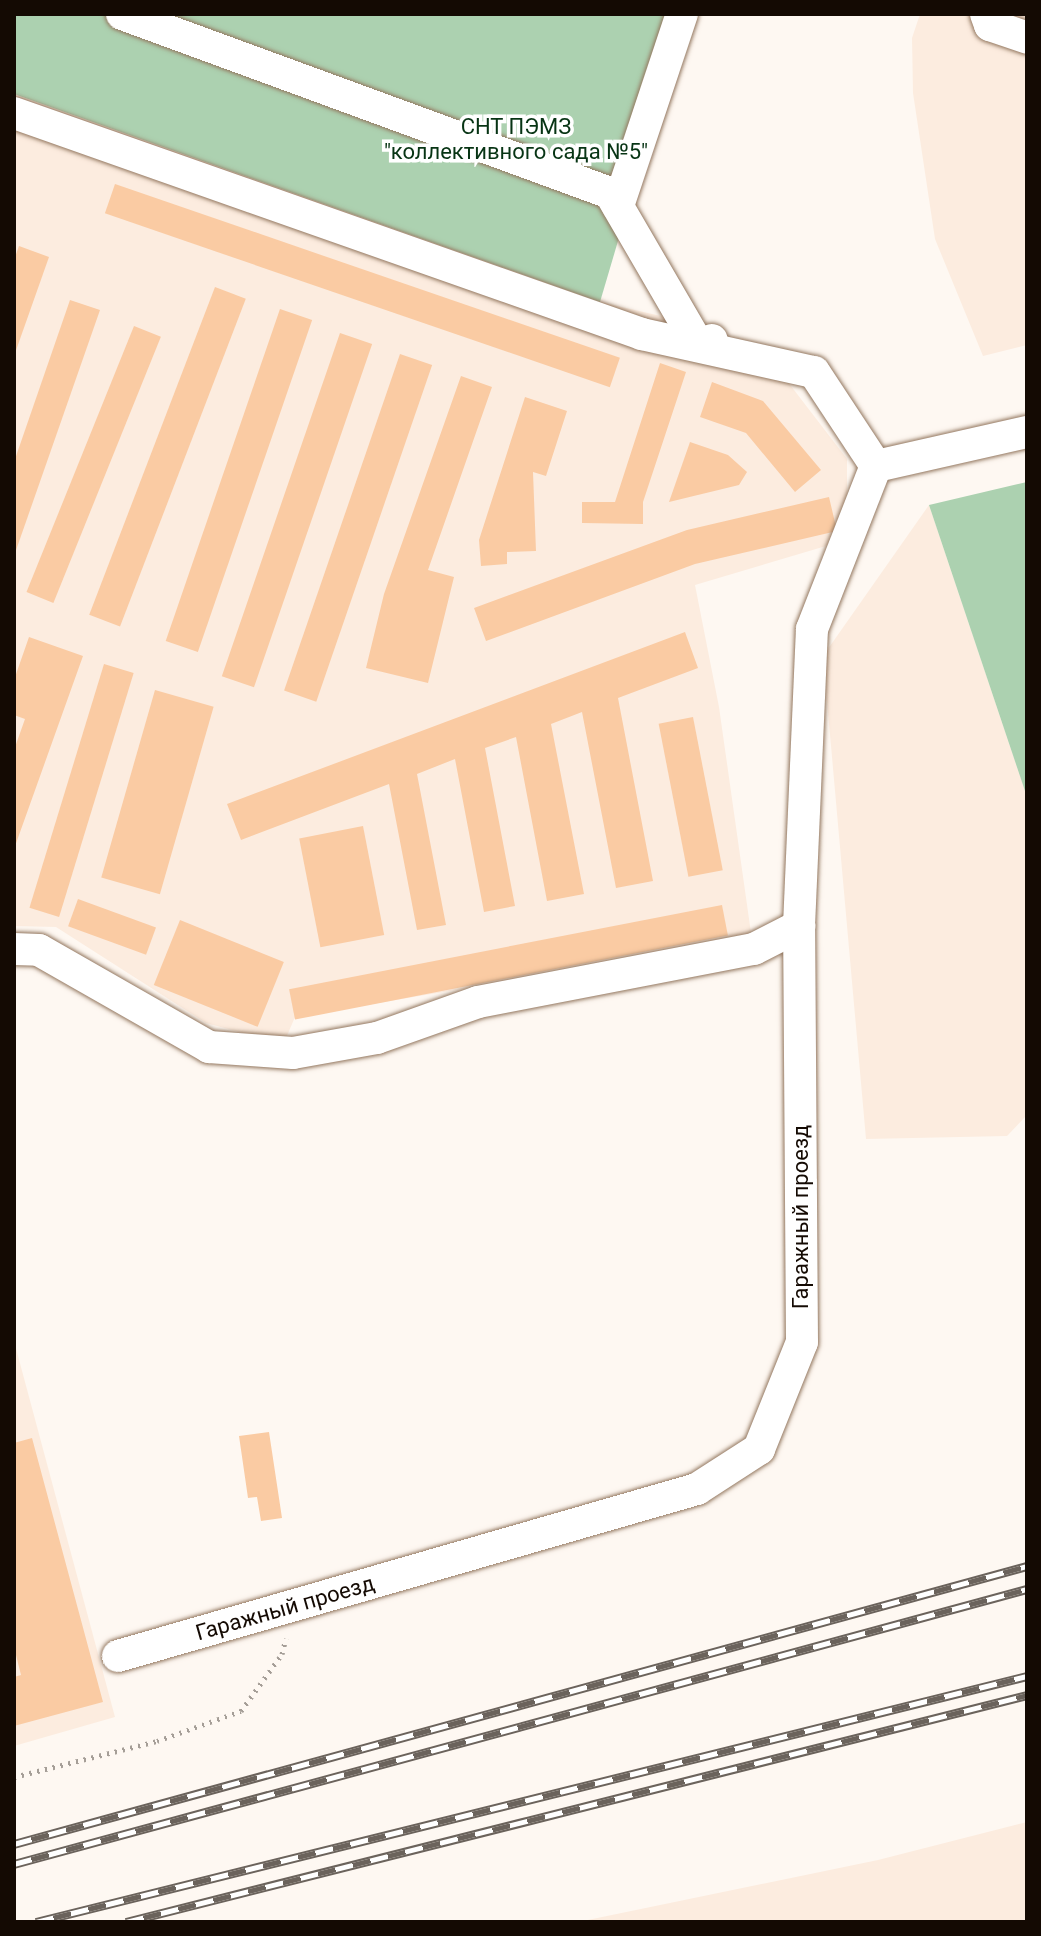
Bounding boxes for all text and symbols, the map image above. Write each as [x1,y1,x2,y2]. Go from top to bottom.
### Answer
park label: СНТ ПЭМЗ "коллективного сада №5" [384,113,648,164]
street label: Гаражный проезд [788,1125,814,1309]
street label: Гаражный проезд [193,1570,377,1646]

